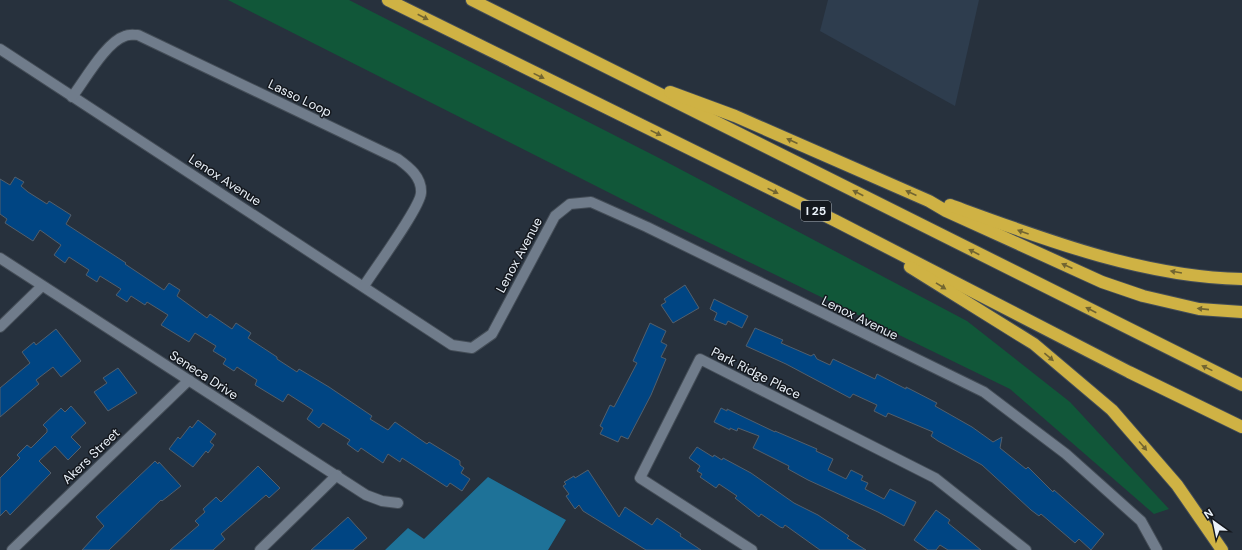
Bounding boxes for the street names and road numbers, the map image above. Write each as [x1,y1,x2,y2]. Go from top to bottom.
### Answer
street label: Lasso Loop [266,75,334,121]
street label: Lenox Avenue [186,150,264,210]
road number: I 25 [801,201,831,221]
street label: Lenox Avenue [492,214,546,296]
street label: Lenox Avenue [819,292,901,344]
street label: Park Ridge Place [708,343,804,403]
street label: Seneca Drive [166,346,242,404]
street label: Akers Street [59,424,123,488]

